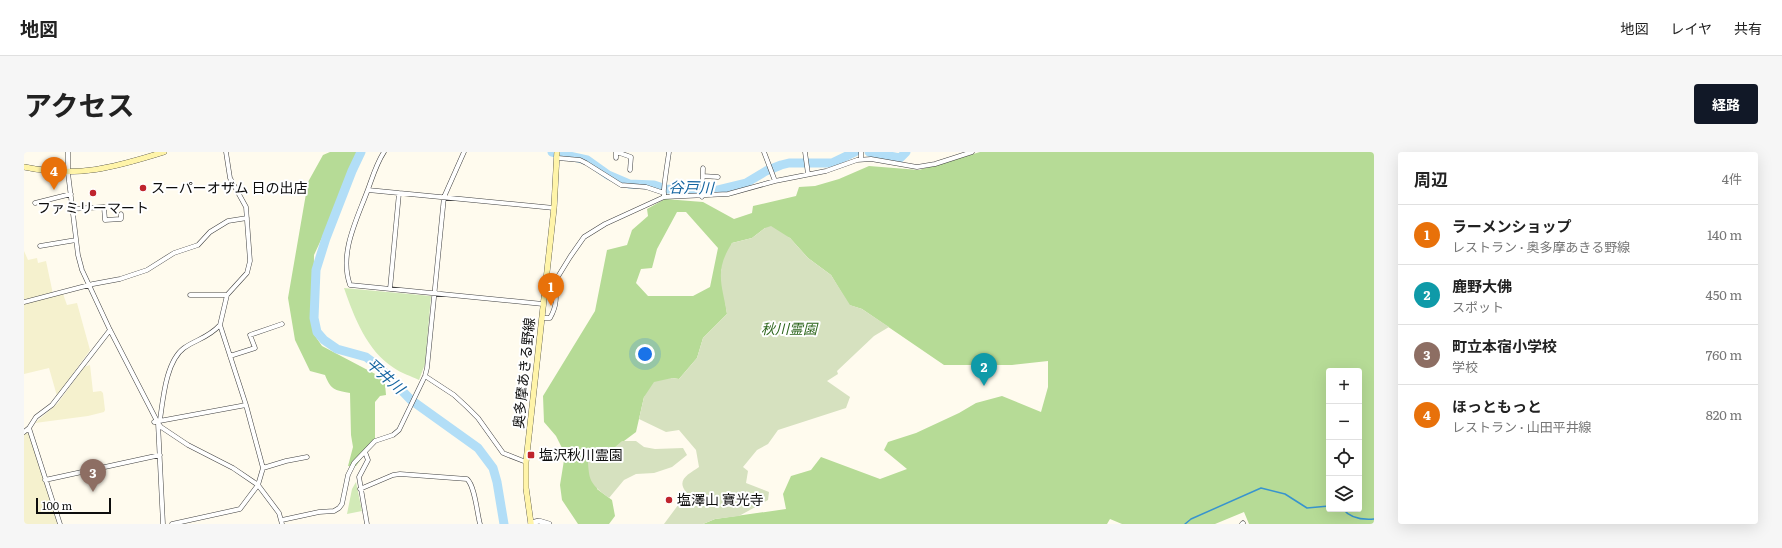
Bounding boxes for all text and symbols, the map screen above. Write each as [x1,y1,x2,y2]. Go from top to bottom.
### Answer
text: 地図 [20,14,58,42]
text: 地図 [1620,18,1648,38]
text: レイヤ [1670,18,1712,38]
text: 共有 [1734,18,1762,38]
text: アクセス [24,83,135,125]
button: 経路 [1694,84,1758,124]
pin: 4 [41,157,67,190]
text: 周辺 [1414,166,1448,191]
text: 4件 [1722,169,1742,188]
water label: 谷戸川 [668,175,716,198]
place label: スーパーオザム 日の出店 [151,177,307,197]
marker: スーパーオザム 日の出店 [138,183,148,193]
marker: ファミリーマート [88,188,98,198]
place label: ファミリーマート [37,197,149,217]
text: ラーメンショップ [1452,214,1571,237]
text: 1 [1424,225,1430,244]
text: 140 m [1707,225,1742,244]
text: レストラン · 奥多摩あきる野線 [1452,237,1630,256]
pin: 1 [538,273,564,306]
text: 鹿野大佛 [1452,274,1512,297]
text: 2 [1424,285,1430,304]
text: 450 m [1706,285,1742,304]
text: スポット [1452,297,1504,316]
street label: 奥多摩あきる野線 [507,316,539,430]
park label: 秋川霊園 [761,318,819,338]
text: 町立本宿小学校 [1452,334,1557,357]
your location [635,344,655,364]
text: 3 [1423,345,1431,364]
text: 760 m [1706,345,1742,364]
water label: 平井川 [362,351,412,400]
pin: 2 [971,353,997,386]
text: 学校 [1452,357,1478,376]
map controls [1326,368,1362,512]
button: + [1326,368,1362,404]
text: ほっともっと [1452,394,1542,417]
button: − [1326,404,1362,440]
text: 4 [1423,405,1431,424]
text: 820 m [1706,405,1742,424]
text: レストラン · 山田平井線 [1452,417,1592,436]
button: locate [1326,440,1362,476]
place label: 塩沢秋川霊園 [539,444,623,464]
marker: 塩沢秋川霊園 [526,450,536,460]
pin: 3 [80,459,106,492]
button: layers [1326,476,1362,512]
place label: 塩澤山 寶光寺 [677,489,764,509]
marker: 塩澤山 寶光寺 [664,495,674,505]
scale bar [36,496,111,515]
text: 100 m [42,497,72,513]

